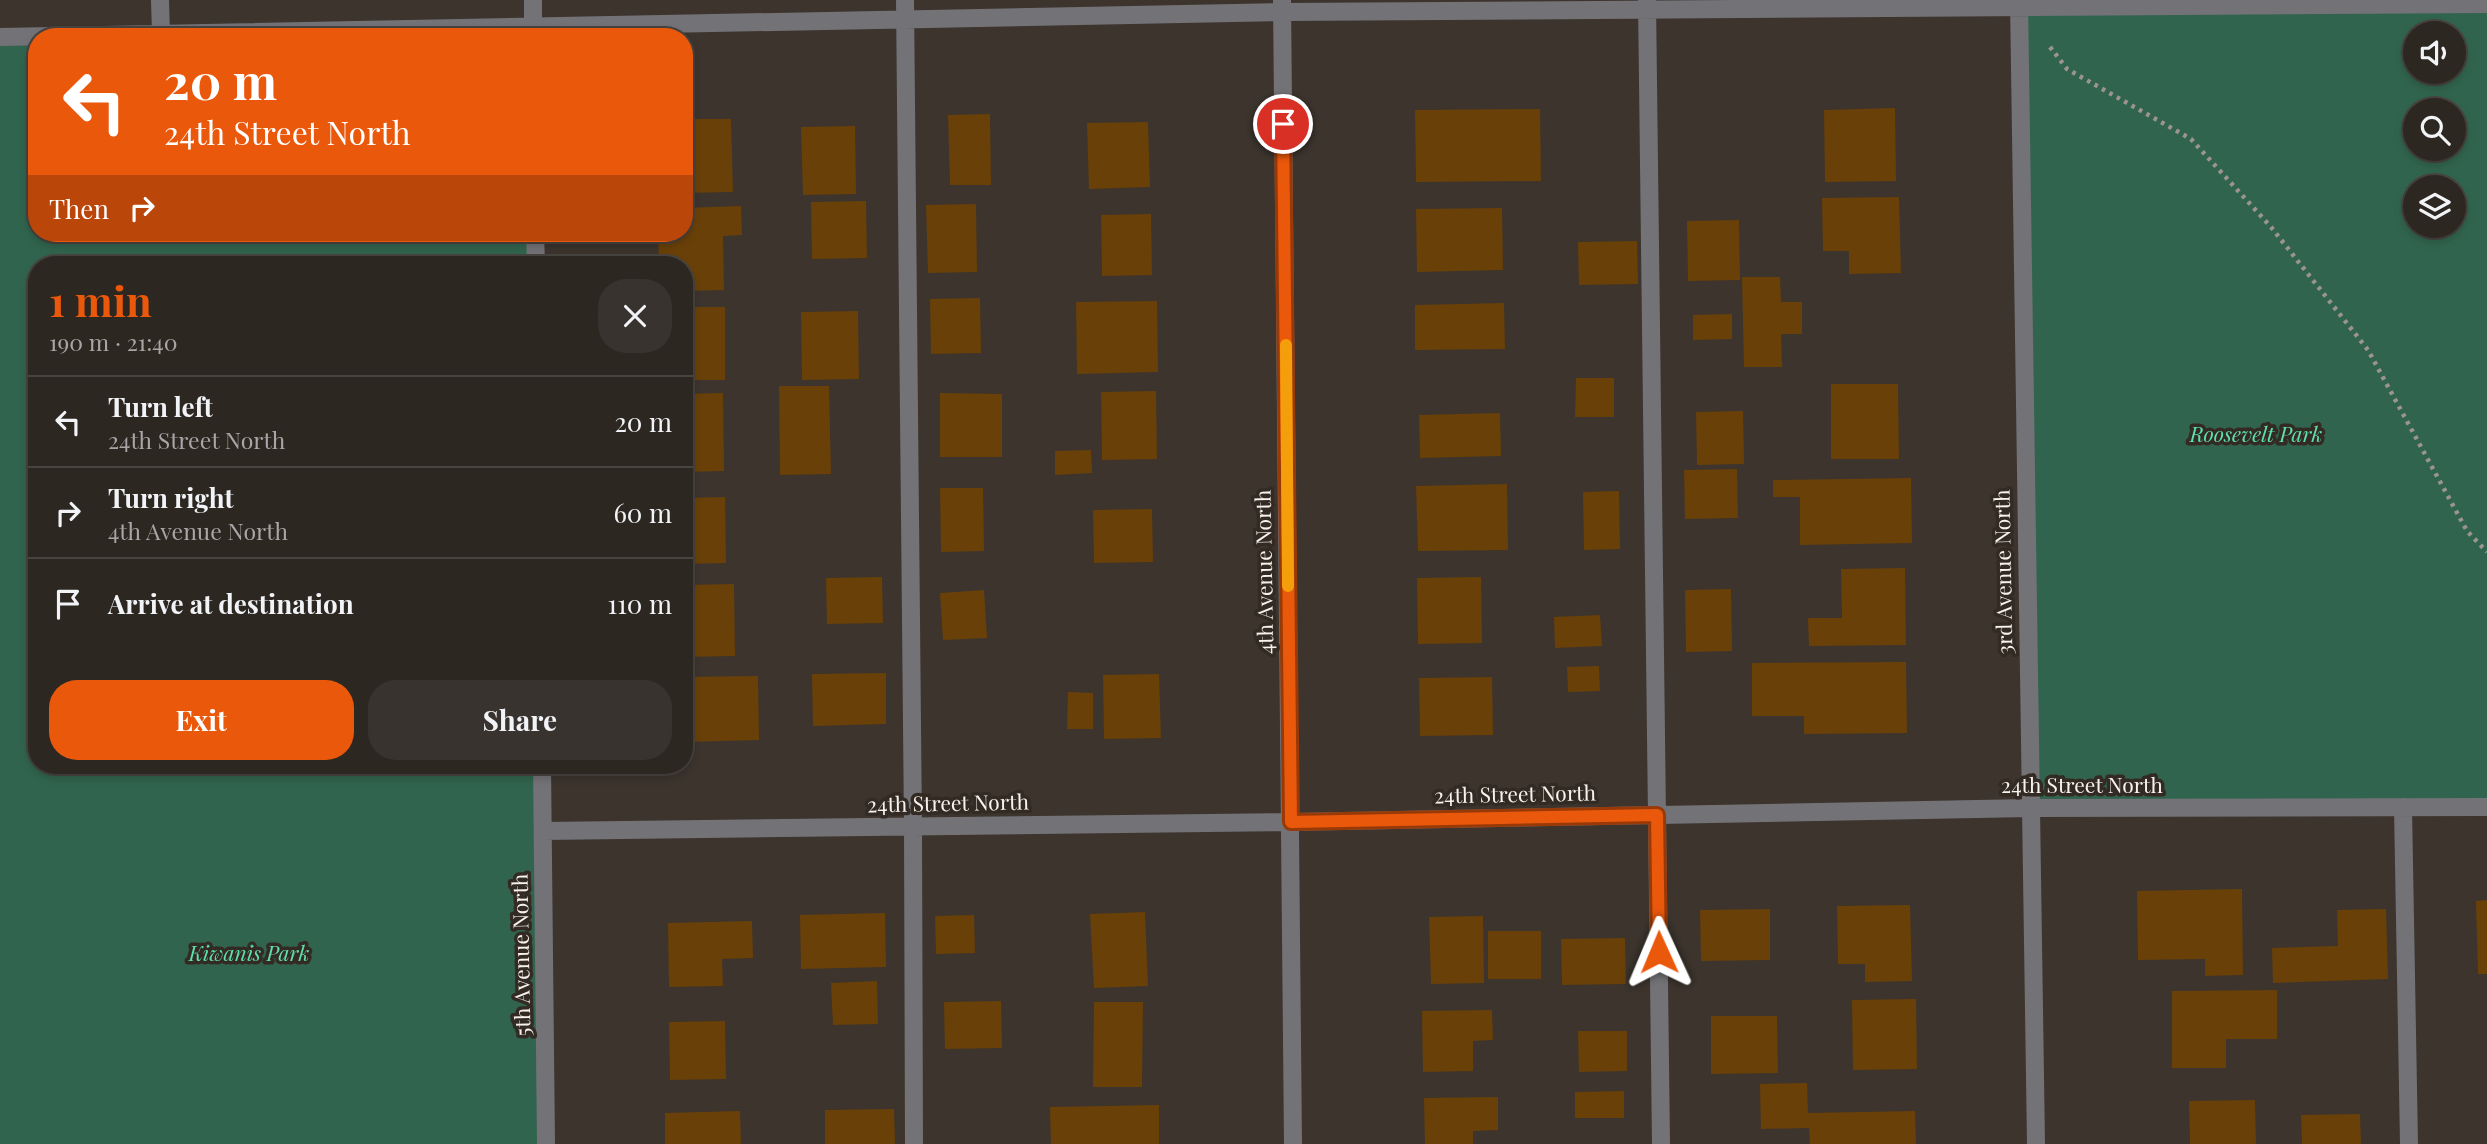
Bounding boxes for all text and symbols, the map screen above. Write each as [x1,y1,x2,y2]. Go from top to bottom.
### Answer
map controls [2403,21,2466,238]
button: sound [2403,21,2466,84]
text: 20 m [164,47,277,112]
icon: left [49,56,140,147]
pin [1253,94,1313,154]
button: search [2403,98,2466,161]
icon: arrive [1264,105,1302,143]
text: 24th Street North [164,110,411,153]
button: layers [2403,175,2466,238]
icon: right [123,189,161,227]
text: Then [49,191,109,226]
text: 1 min [49,272,152,328]
button: close [598,279,672,353]
text: 190 m · 21:40 [49,326,178,357]
text: Turn left [108,389,213,424]
icon: left [49,403,87,441]
text: 20 m [614,404,672,439]
park label: Roosevelt Park [2189,419,2323,447]
text: 24th Street North [108,424,285,455]
text: Turn right [108,480,234,515]
street label: 4th Avenue North [1248,489,1278,654]
street label: 3rd Avenue North [1987,489,2017,655]
icon: right [49,494,87,532]
text: 60 m [613,495,672,530]
text: 4th Avenue North [108,515,288,546]
icon: arrive [49,585,87,623]
text: Arrive at destination [108,586,354,621]
text: 110 m [608,586,672,621]
button: Exit [49,680,354,760]
button: Share [368,680,672,760]
street label: 24th Street North [2001,770,2164,798]
street label: 24th Street North [1434,778,1597,808]
street label: 24th Street North [867,787,1030,817]
street label: 5th Avenue North [505,873,535,1037]
position arrow [1622,915,1696,989]
park label: Kiwanis Park [188,938,309,966]

